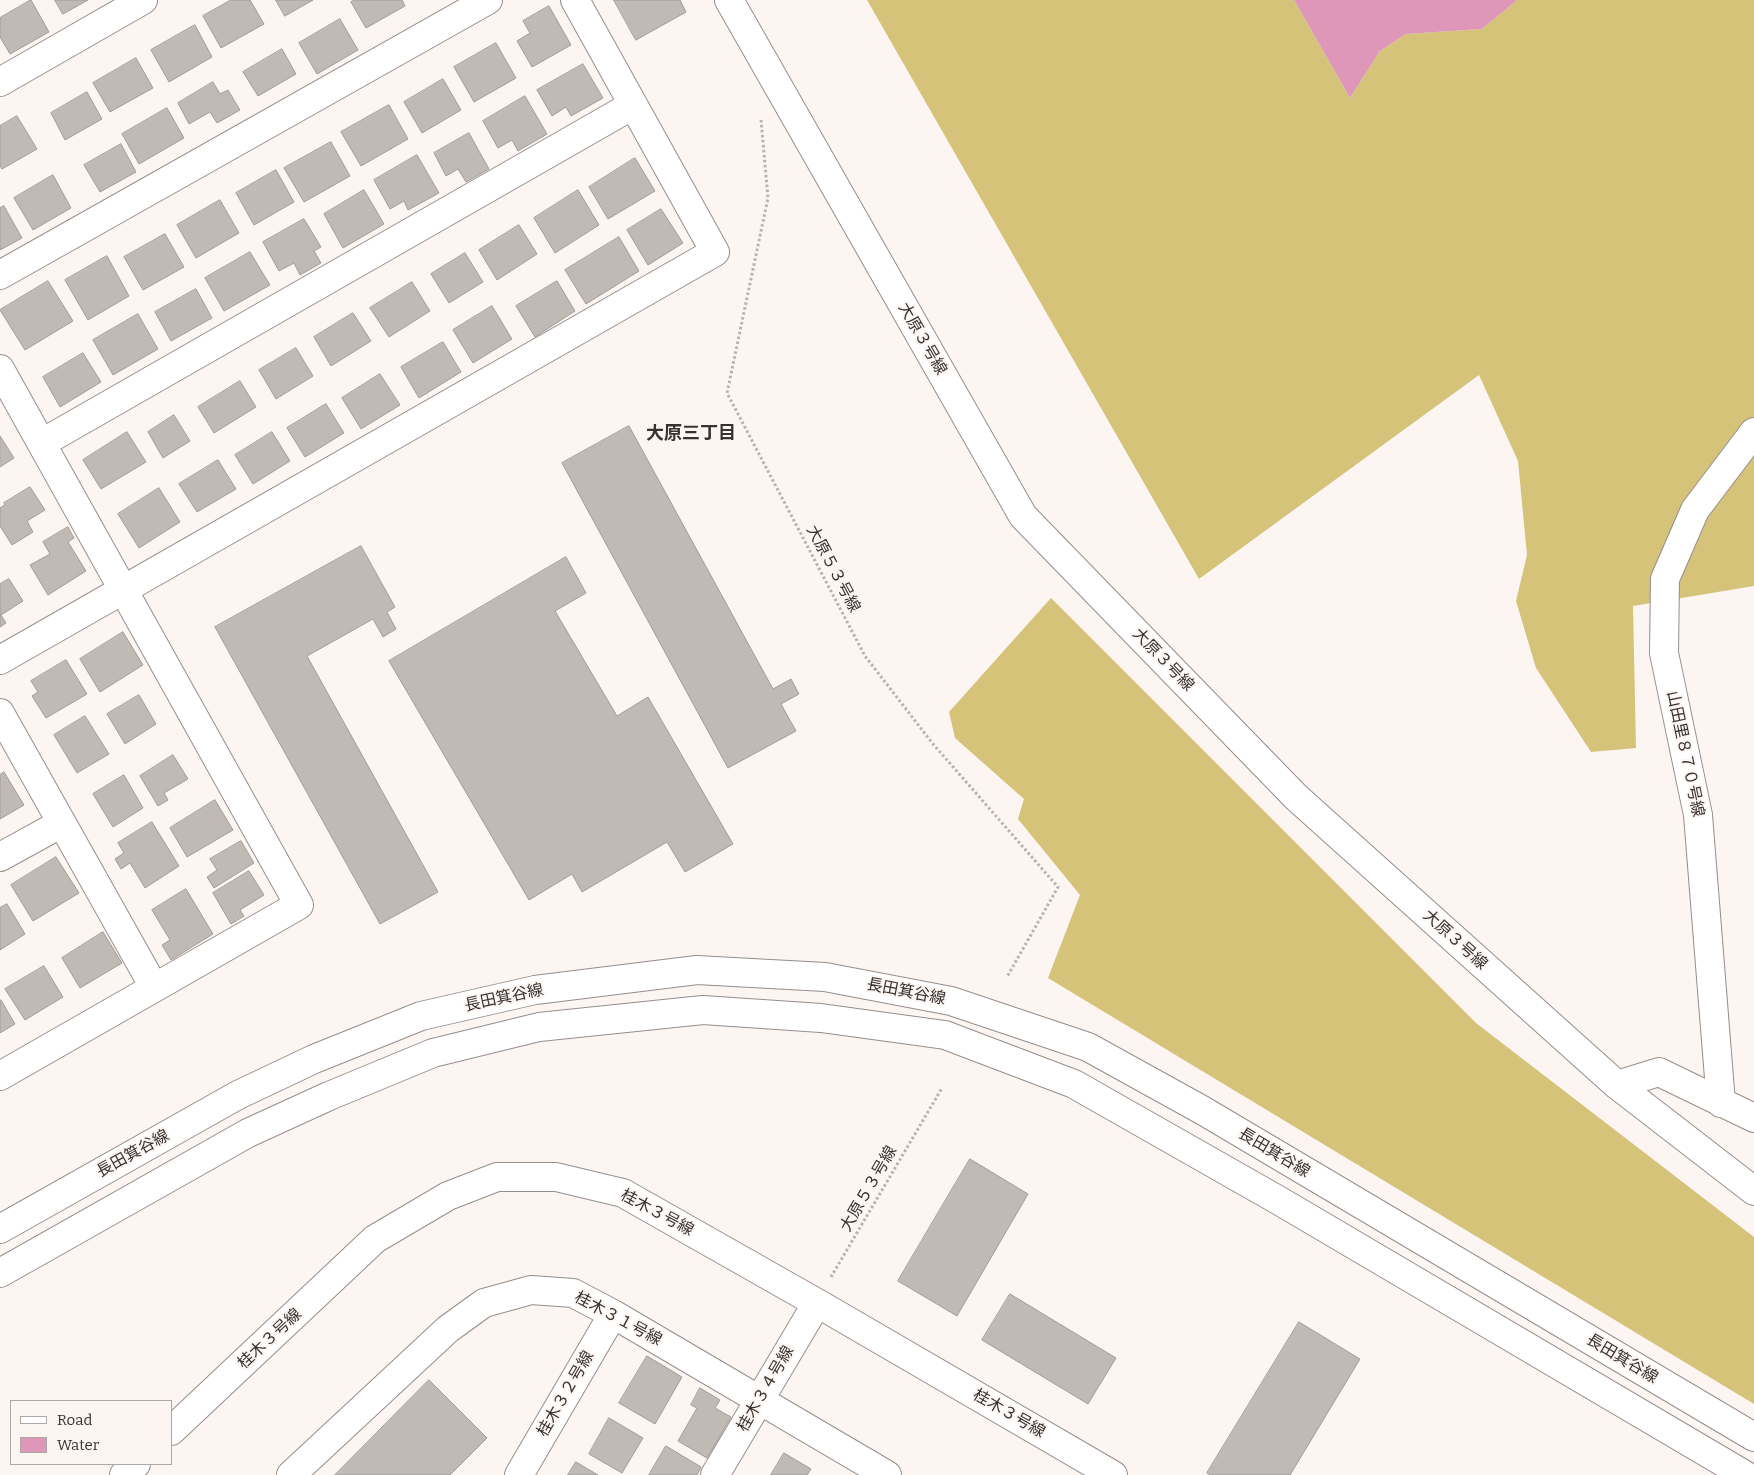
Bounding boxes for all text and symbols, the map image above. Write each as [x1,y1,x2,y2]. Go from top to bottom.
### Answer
street label: 大原３号線 [894,300,950,378]
district label: 大原三丁目 [646,423,736,445]
street label: 大原５３号線 [802,522,864,616]
street label: 大原３号線 [1128,625,1198,695]
street label: 山田里８７０号線 [1662,689,1708,819]
street label: 大原３号線 [1419,906,1491,974]
street label: 長田箕谷線 [865,975,947,1009]
street label: 長田箕谷線 [463,980,545,1016]
street label: 長田箕谷線 [1235,1124,1313,1182]
street label: 長田箕谷線 [93,1126,173,1182]
street label: 大原５３号線 [837,1143,901,1235]
street label: 桂木３号線 [617,1186,697,1240]
street label: 桂木３１号線 [571,1288,665,1350]
street label: 桂木３号線 [234,1305,306,1373]
street label: 長田箕谷線 [1583,1330,1661,1388]
street label: 桂木３４号線 [734,1343,798,1435]
street label: 桂木３２号線 [534,1348,598,1440]
street label: 桂木３号線 [970,1386,1048,1442]
legend [10,1400,172,1465]
text: Road [57,1411,92,1429]
text: Water [57,1436,99,1454]

